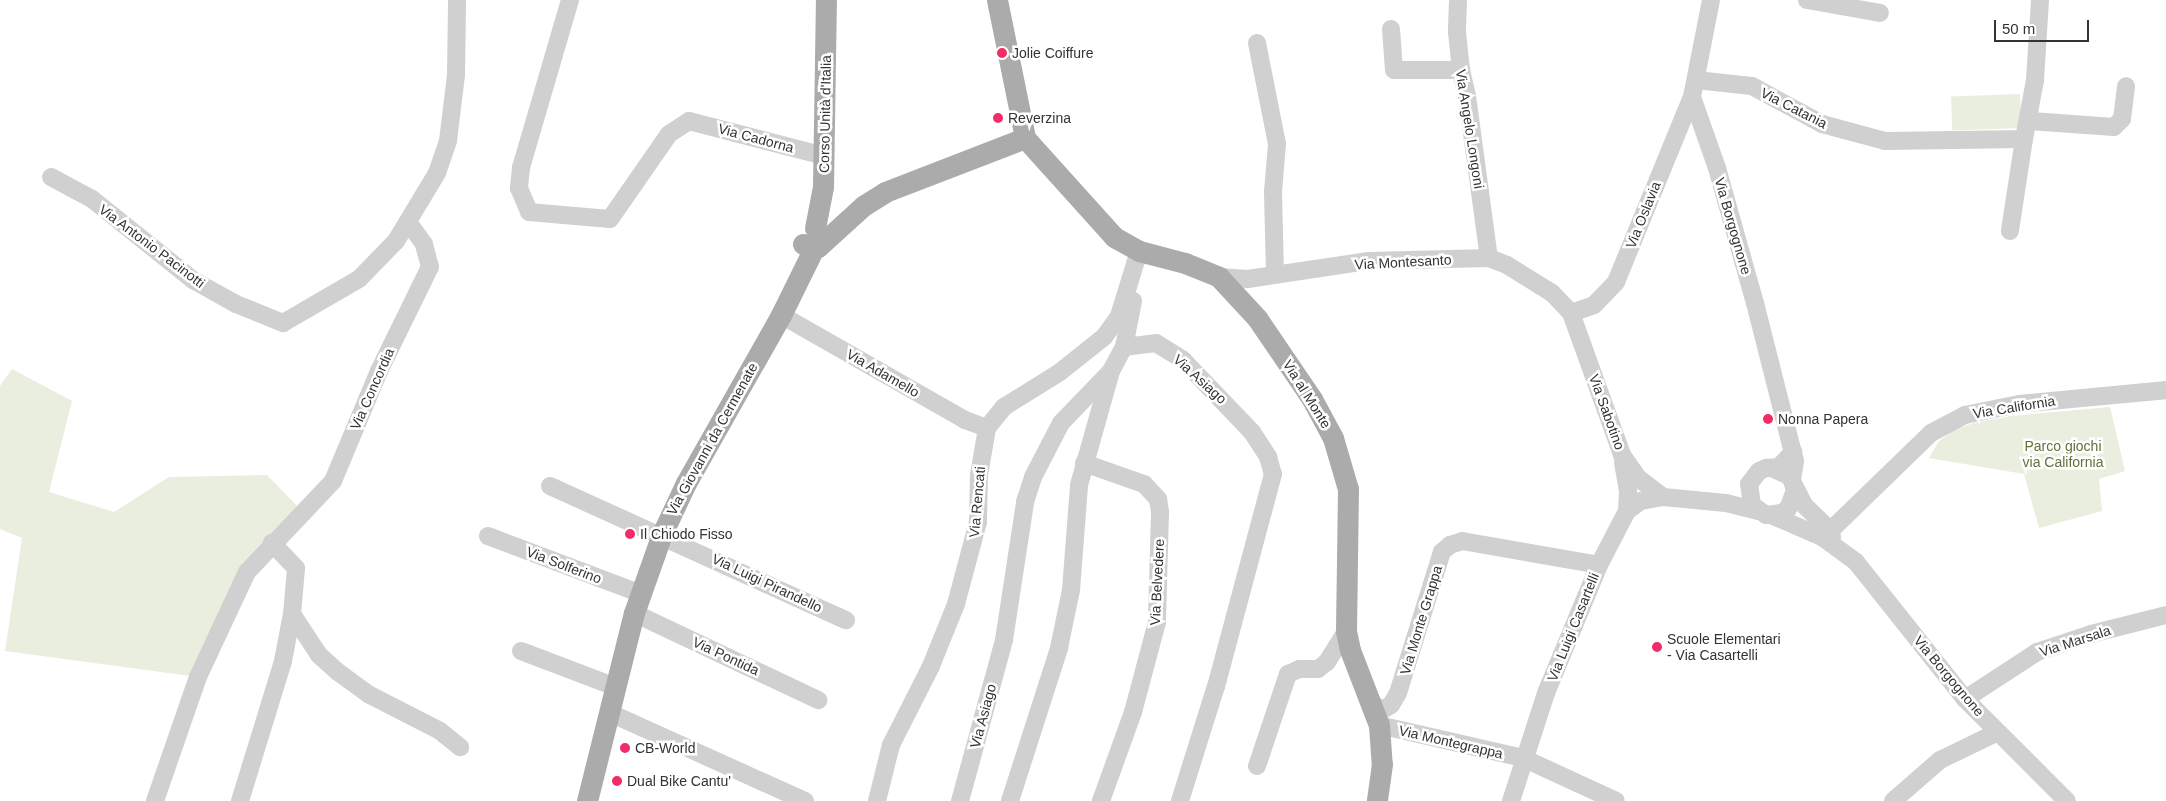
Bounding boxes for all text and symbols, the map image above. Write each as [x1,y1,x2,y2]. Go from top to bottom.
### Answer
scale bar [1996,10,2091,42]
text: 50 m [2002,20,2035,37]
place label: Jolie Coiffure [1012,45,1093,61]
marker: Jolie Coiffure [996,47,1008,59]
street label: Corso Unità d'Italia [816,55,834,173]
street label: Via Angelo Longoni [1452,68,1488,190]
street label: Via Catania [1758,84,1830,132]
place label: Reverzina [1008,110,1071,126]
marker: Reverzina [992,112,1004,124]
street label: Via Cadorna [716,120,796,156]
street label: Via Borgognone [1711,176,1755,276]
street label: Via Oslavia [1622,179,1664,251]
street label: Via Antonio Pacinotti [95,200,209,292]
street label: Via Montesanto [1354,251,1452,273]
street label: Via Adamello [843,345,923,401]
street label: Via Concordia [346,346,398,432]
street label: Via Asiago [1170,350,1230,408]
street label: Via al Monte [1279,357,1335,431]
street label: Via Giovanni da Cermenate [663,360,761,518]
street label: Via Sabotino [1586,372,1628,452]
street label: Via California [1972,392,2056,422]
place label: Nonna Papera [1778,411,1868,427]
marker: Nonna Papera [1762,413,1774,425]
park label: Parco giochi via California [2023,438,2103,471]
street label: Via Rencati [966,466,988,538]
place label: Il Chiodo Fisso [640,526,733,542]
marker: Il Chiodo Fisso [624,528,636,540]
street label: Via Belvedere [1146,538,1168,626]
street label: Via Solferino [524,543,604,587]
street label: Via Luigi Pirandello [709,550,825,616]
street label: Via Monte Grappa [1396,563,1446,677]
street label: Via Luigi Casartelli [1544,570,1602,684]
street label: Via Marsala [2037,622,2113,660]
place label: Scuole Elementari - Via Casartelli [1667,631,1781,664]
street label: Via Borgognone [1910,632,1988,720]
street label: Via Pontida [690,633,762,679]
marker: Scuole Elementari - Via Casartelli [1651,641,1663,653]
street label: Via Asiago [966,682,1000,750]
street label: Via Montegrappa [1397,722,1505,762]
place label: CB-World [635,740,695,756]
marker: CB-World [619,742,631,754]
place label: Dual Bike Cantu' [627,773,731,789]
marker: Dual Bike Cantu' [611,775,623,787]

